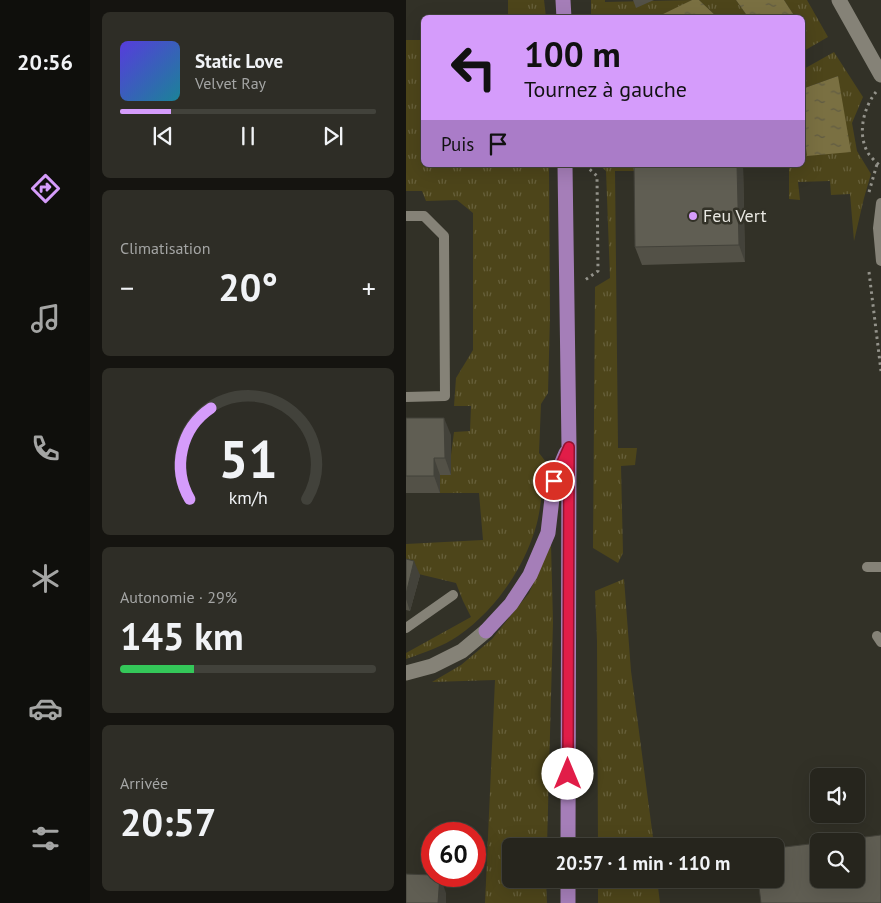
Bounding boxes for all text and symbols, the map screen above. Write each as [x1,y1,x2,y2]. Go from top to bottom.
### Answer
text: 100 m [524,31,621,77]
icon: left [441,35,506,100]
text: 20:56 [17,48,73,76]
text: Static Love [195,49,283,73]
text: Velvet Ray [195,73,266,93]
text: Tournez à gauche [524,75,687,103]
icon: previous [149,122,177,150]
icon: pause [234,122,262,150]
icon: next [319,122,347,150]
icon: arrive [484,130,512,158]
text: Puis [441,132,474,156]
icon: directions [28,171,63,206]
place label: Feu Vert [703,204,767,227]
marker: Feu Vert [687,210,699,222]
text: Climatisation [120,238,210,258]
text: 20° [218,262,278,311]
text: − [120,269,134,306]
text: + [362,269,376,306]
icon: music [28,301,63,336]
text: 51 [219,425,277,492]
icon: phone [28,431,63,466]
pin [533,460,575,502]
icon: arrive [540,467,568,495]
text: km/h [228,486,268,509]
icon: climate [28,561,63,596]
text: Autonomie · 29% [120,587,237,607]
text: 145 km [120,611,244,660]
icon: car [28,691,63,726]
position arrow [541,747,593,799]
map controls [810,768,865,888]
button: sound [810,768,865,823]
text: Arrivée [120,773,168,793]
text: 20:57 [120,797,216,846]
icon: filters [28,821,63,856]
speed limit sign: 60 [421,822,486,887]
button: search [810,833,865,888]
text: 20:57 · 1 min · 110 m [556,851,730,875]

